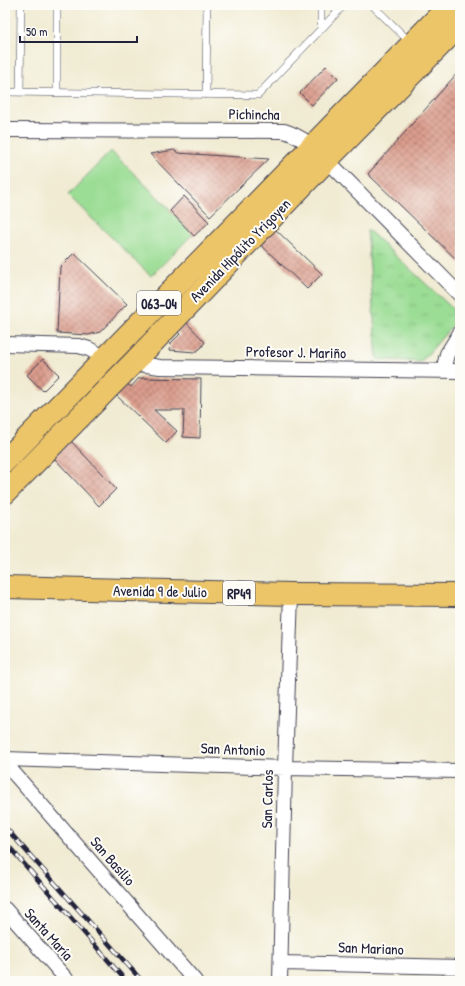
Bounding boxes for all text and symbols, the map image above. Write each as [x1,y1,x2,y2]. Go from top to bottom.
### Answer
scale bar [20,18,137,44]
text: 50 m [26,23,47,40]
street label: Pichincha [228,103,280,125]
street label: Avenida Hipólito Yrigoyen [185,193,295,307]
road number: 063-04 [137,291,181,315]
street label: Profesor J. Mariño [246,341,346,363]
street label: Avenida 9 de Julio [113,580,207,602]
road number: RP49 [223,581,255,605]
street label: San Antonio [200,737,266,761]
street label: San Carlos [256,769,278,829]
street label: San Basilio [86,832,140,890]
street label: Santa María [20,903,78,965]
street label: San Mariano [338,936,404,960]

